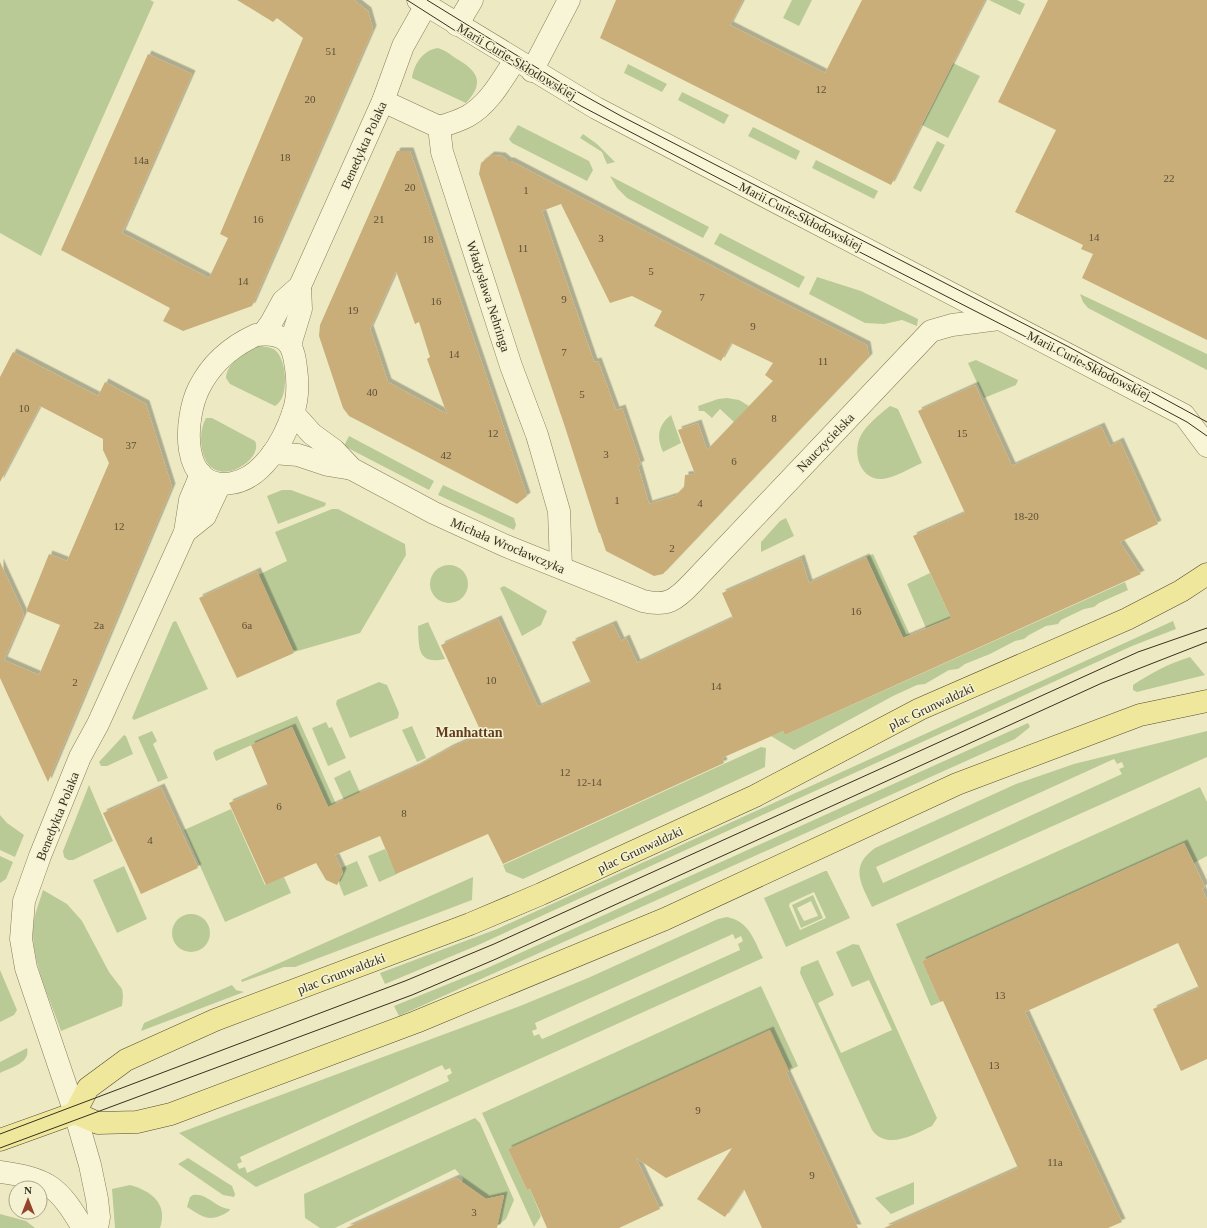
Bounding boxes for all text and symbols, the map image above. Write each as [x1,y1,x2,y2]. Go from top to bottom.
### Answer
street label: Marii Curie-Skłodowskiej [455,20,579,103]
house number: 51 [326,45,337,57]
house number: 12 [816,83,827,95]
house number: 20 [305,93,316,105]
street label: Benedykta Polaka [337,99,390,191]
house number: 18 [280,151,291,163]
house number: 14a [133,154,149,166]
house number: 22 [1164,172,1175,184]
street label: Marii Curie-Skłodowskiej [737,179,865,254]
house number: 20 [405,181,416,193]
house number: 1 [523,184,529,196]
house number: 16 [253,213,264,225]
house number: 21 [374,213,385,225]
house number: 14 [1089,231,1100,243]
house number: 3 [598,232,604,244]
house number: 18 [423,233,434,245]
street label: Władysława Nehringa [463,239,514,354]
house number: 11 [518,242,528,254]
house number: 5 [648,265,654,277]
house number: 14 [238,275,249,287]
house number: 7 [699,291,705,303]
house number: 9 [561,293,567,305]
house number: 16 [431,295,442,307]
house number: 19 [348,304,359,316]
house number: 9 [750,320,756,332]
street label: Marii Curie-Skłodowskiej [1025,328,1153,403]
house number: 7 [561,346,567,358]
house number: 14 [449,348,460,360]
house number: 11 [818,355,828,367]
house number: 40 [367,386,378,398]
house number: 5 [579,388,585,400]
house number: 10 [19,402,30,414]
street label: Nauczycielska [794,410,857,475]
house number: 8 [771,412,777,424]
house number: 12 [488,427,499,439]
house number: 15 [957,427,968,439]
house number: 37 [126,439,137,451]
house number: 3 [603,448,609,460]
house number: 42 [441,449,452,461]
house number: 6 [731,455,737,467]
house number: 1 [614,494,620,506]
house number: 4 [697,497,703,509]
house number: 18-20 [1013,510,1039,522]
street label: Michała Wrocławczyka [448,515,568,576]
house number: 12 [114,520,125,532]
house number: 2 [669,542,675,554]
house number: 16 [851,605,862,617]
house number: 2a [94,619,104,631]
house number: 6a [242,619,252,631]
house number: 10 [486,674,497,686]
house number: 2 [72,676,78,688]
house number: 14 [711,680,722,692]
street label: plac Grunwaldzki [886,680,977,733]
district label: Manhattan [436,725,503,740]
house number: 12 [560,766,571,778]
street label: Benedykta Polaka [33,769,82,863]
house number: 12-14 [576,776,602,788]
house number: 6 [276,800,282,812]
house number: 8 [401,807,407,819]
street label: plac Grunwaldzki [595,823,686,876]
house number: 4 [147,834,153,846]
street label: plac Grunwaldzki [295,950,388,997]
house number: 13 [995,989,1006,1001]
house number: 13 [989,1059,1000,1071]
house number: 9 [695,1104,701,1116]
house number: 11a [1047,1156,1063,1168]
house number: 9 [809,1169,815,1181]
north arrow [8,1180,48,1220]
text: N [24,1184,32,1196]
house number: 3 [471,1206,477,1218]

